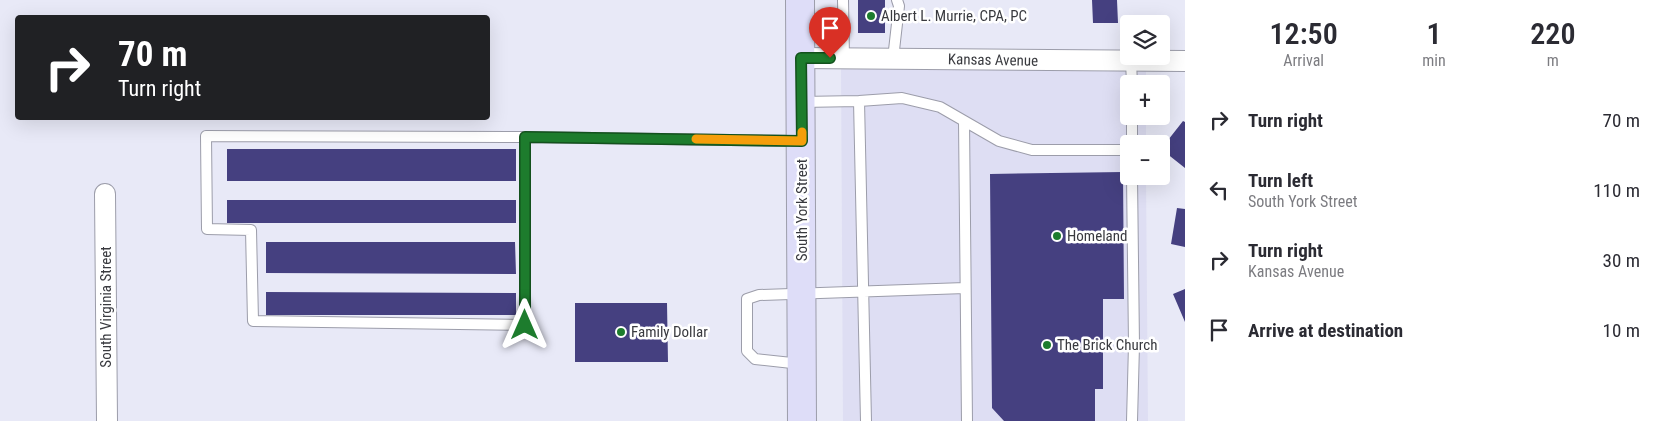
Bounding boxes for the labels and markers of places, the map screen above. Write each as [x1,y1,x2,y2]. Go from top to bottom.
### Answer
pin [809,7,851,58]
place label: Albert L. Murrie, CPA, PC [881,7,1027,25]
marker: Albert L. Murrie, CPA, PC [865,10,877,22]
place label: Homeland [1067,227,1128,245]
marker: Homeland [1051,230,1063,242]
place label: Family Dollar [631,323,708,341]
marker: Family Dollar [615,326,627,338]
place label: The Brick Church [1057,336,1157,354]
marker: The Brick Church [1041,339,1053,351]

